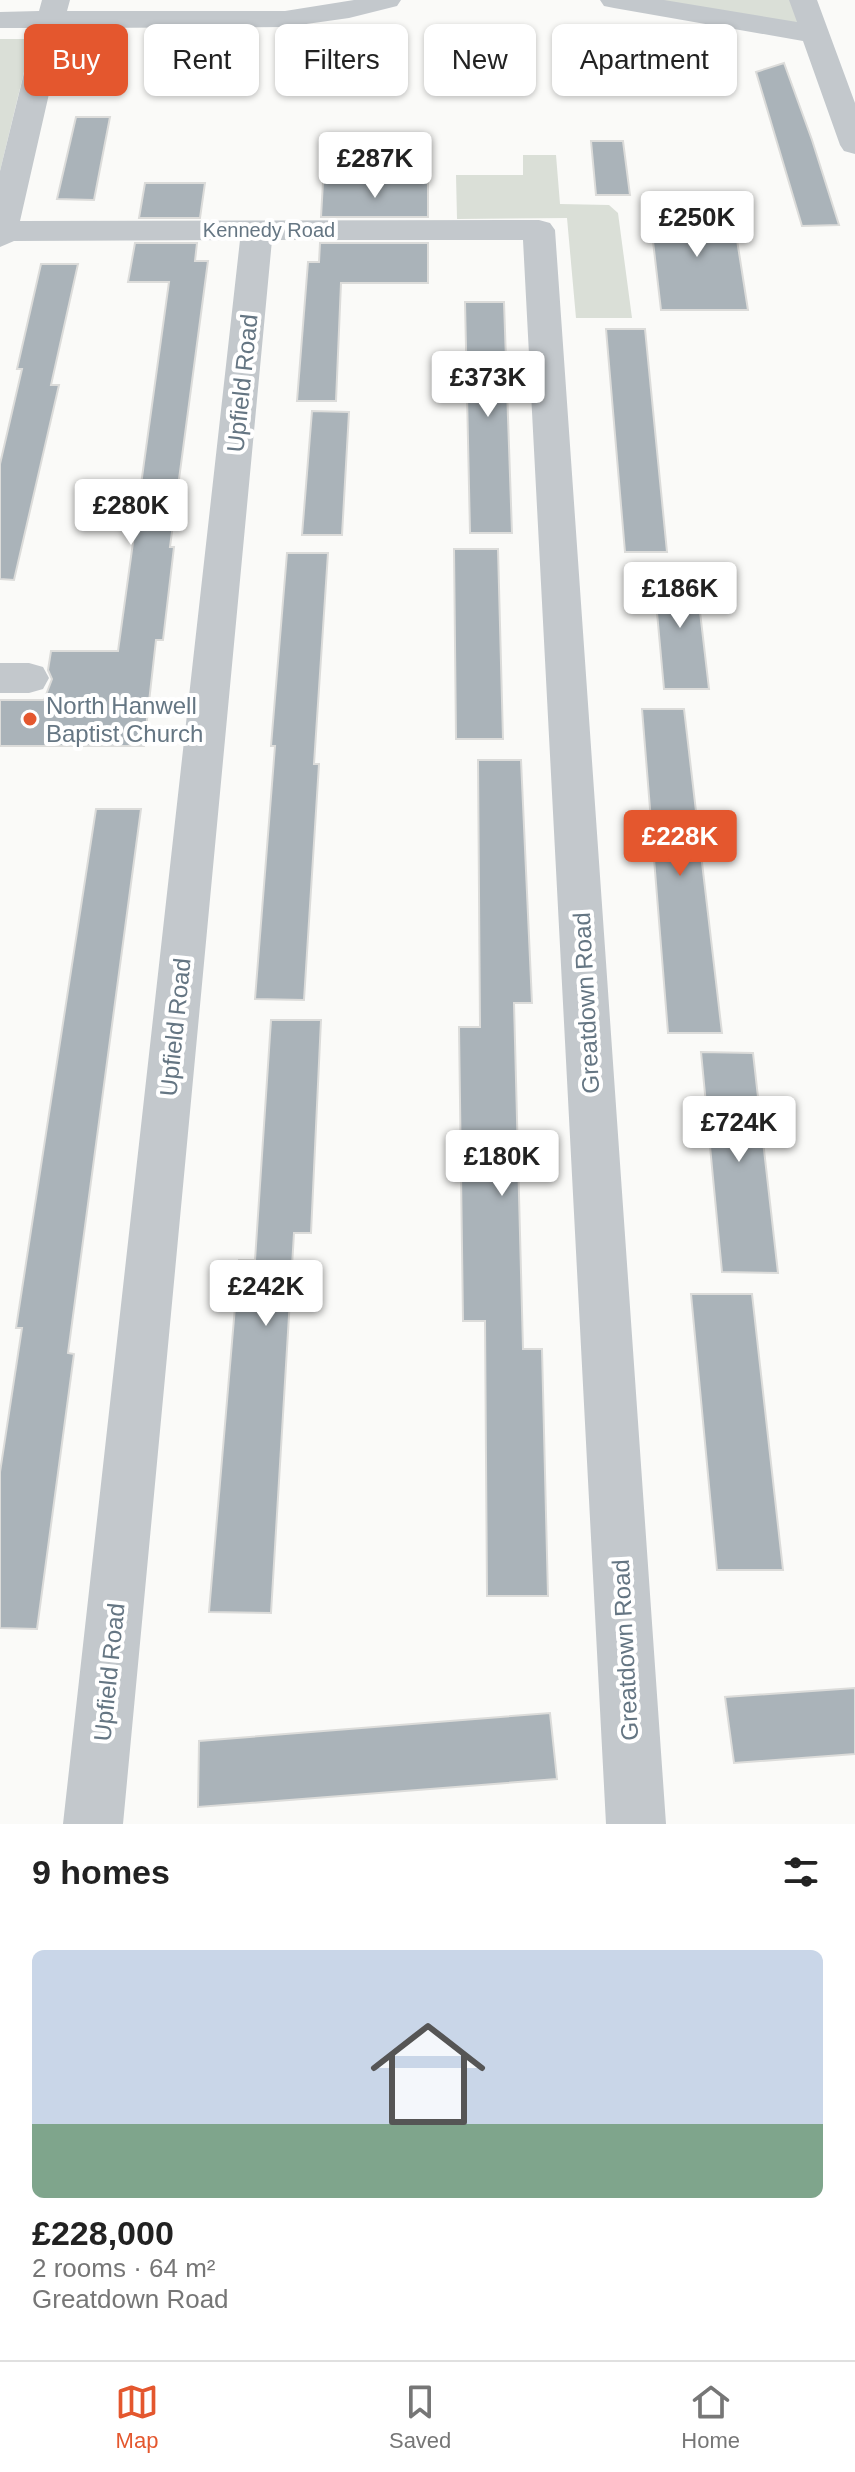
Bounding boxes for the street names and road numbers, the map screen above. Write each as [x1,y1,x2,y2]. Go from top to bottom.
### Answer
street label: Kennedy Road [203,219,335,241]
street label: Upfield Road [221,313,263,453]
street label: Greatdown Road [568,912,604,1094]
street label: Upfield Road [154,957,196,1097]
street label: Greatdown Road [607,1559,643,1741]
street label: Upfield Road [88,1602,130,1742]

